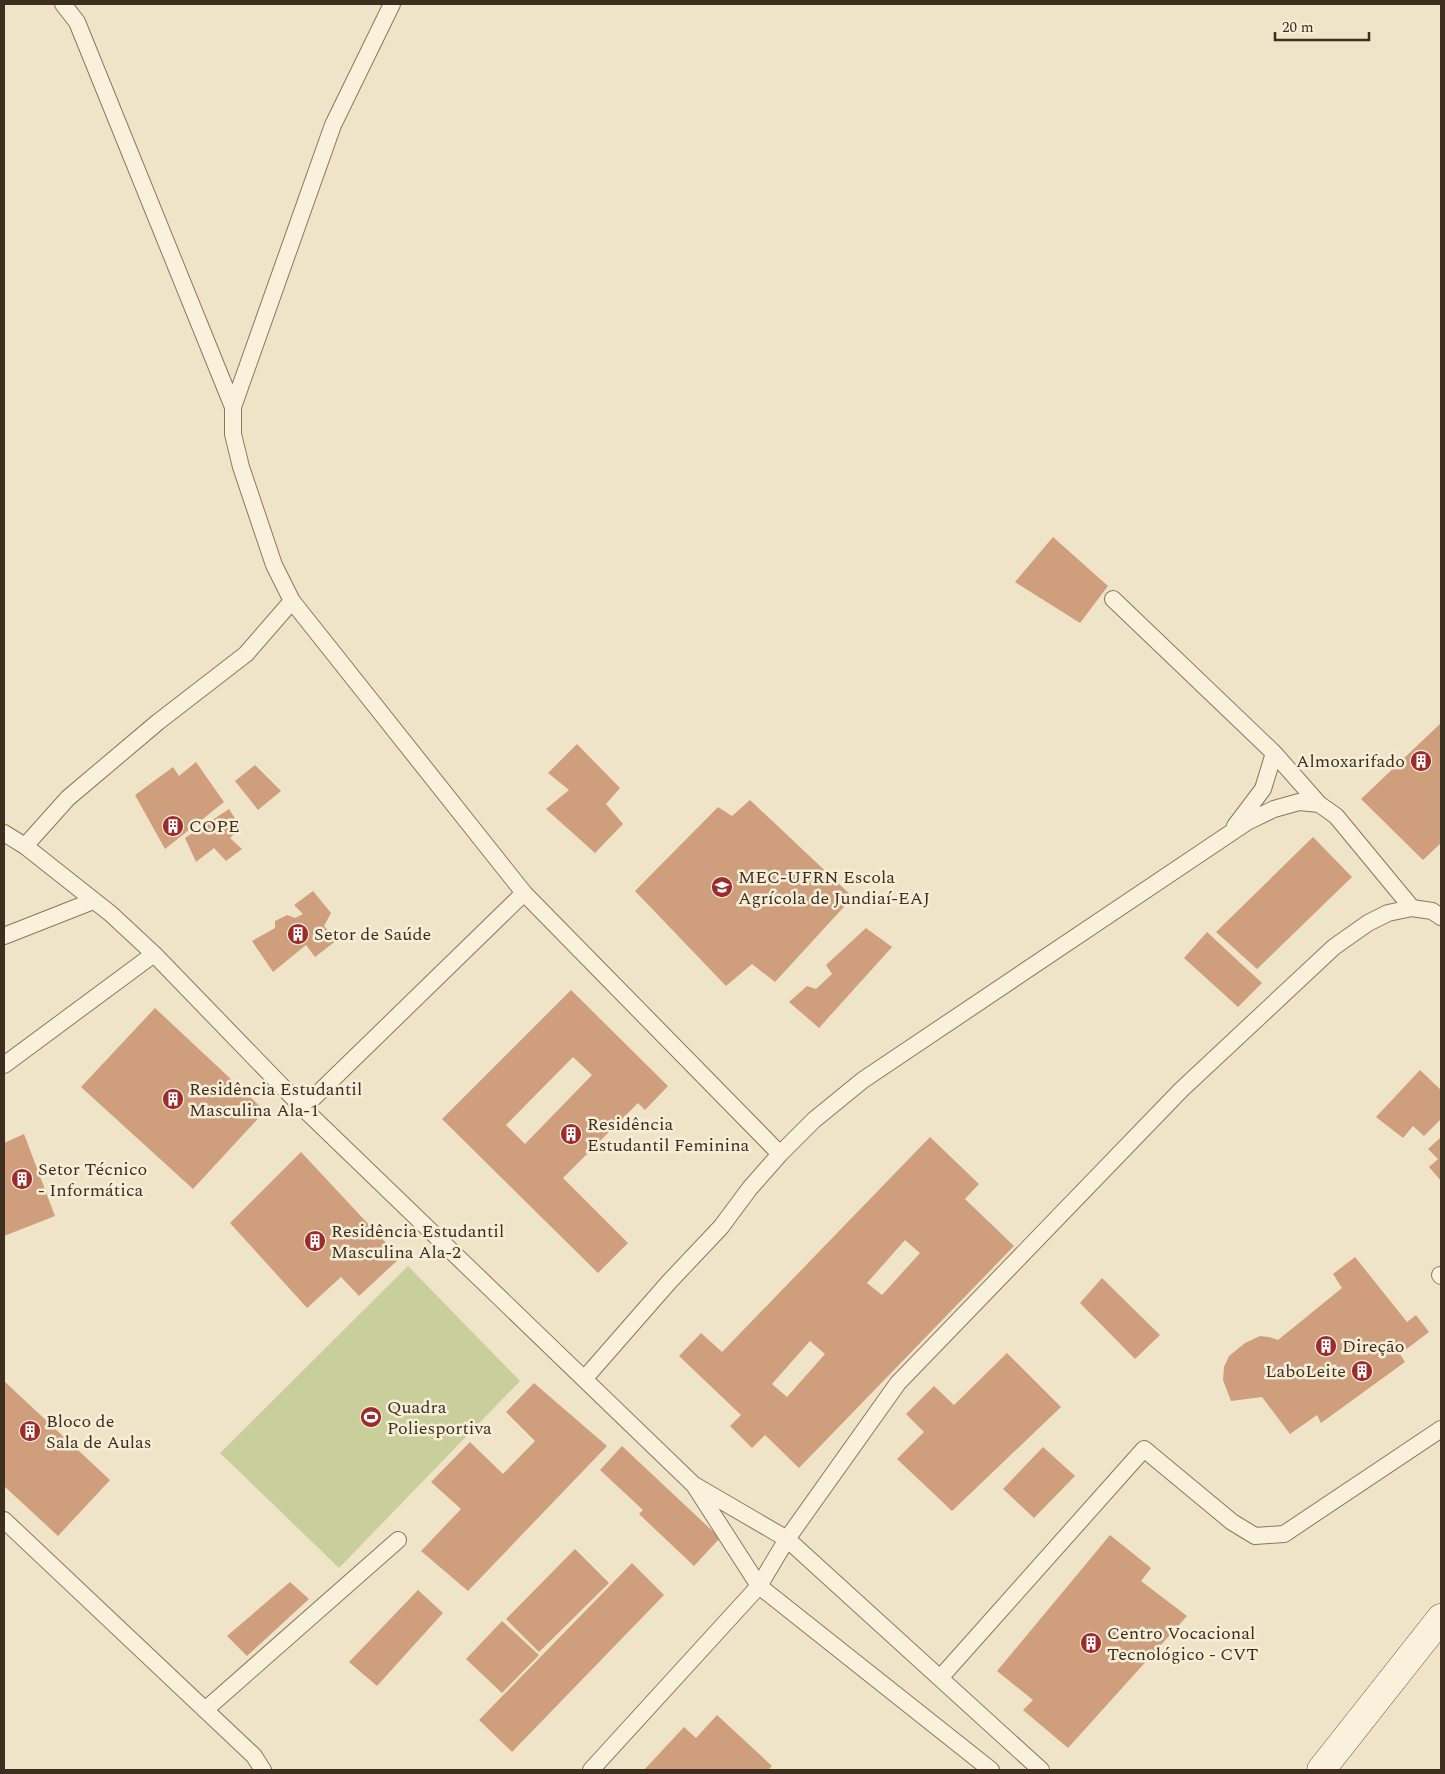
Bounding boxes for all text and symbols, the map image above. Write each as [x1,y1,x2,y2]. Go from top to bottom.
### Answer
scale bar [1275,10,1369,42]
text: 20 m [1282,16,1314,39]
place label: Almoxarifado [1296,748,1405,775]
building icon: Almoxarifado [1409,749,1433,773]
place label: COPE [189,813,240,840]
building icon: COPE [161,814,185,838]
place label: MEC-UFRN Escola Agrícola de Jundiaí-EAJ [738,864,930,912]
school or university icon: MEC-UFRN Escola Agrícola de Jundiaí-EAJ [710,875,734,899]
place label: Setor de Saúde [314,921,431,948]
building icon: Setor de Saúde [286,922,310,946]
place label: Residência Estudantil Masculina Ala-1 [189,1076,362,1124]
building icon: Residência Estudantil Masculina Ala-1 [161,1087,185,1111]
place label: Residência Estudantil Feminina [587,1111,750,1159]
building icon: Residência Estudantil Feminina [559,1122,583,1146]
place label: Setor Técnico - Informática [38,1156,147,1204]
building icon: Setor Técnico - Informática [10,1167,34,1191]
place label: Residência Estudantil Masculina Ala-2 [331,1218,504,1266]
building icon: Residência Estudantil Masculina Ala-2 [303,1229,327,1253]
place label: Direção [1342,1333,1405,1360]
building icon: Direção [1314,1334,1338,1358]
place label: LaboLeite [1265,1358,1346,1385]
building icon: LaboLeite [1350,1359,1374,1383]
place label: Quadra Poliesportiva [387,1394,492,1442]
sports icon: Quadra Poliesportiva [359,1405,383,1429]
place label: Bloco de Sala de Aulas [46,1408,152,1456]
building icon: Bloco de Sala de Aulas [18,1419,42,1443]
place label: Centro Vocacional Tecnológico - CVT [1107,1620,1259,1668]
building icon: Centro Vocacional Tecnológico - CVT [1079,1631,1103,1655]

